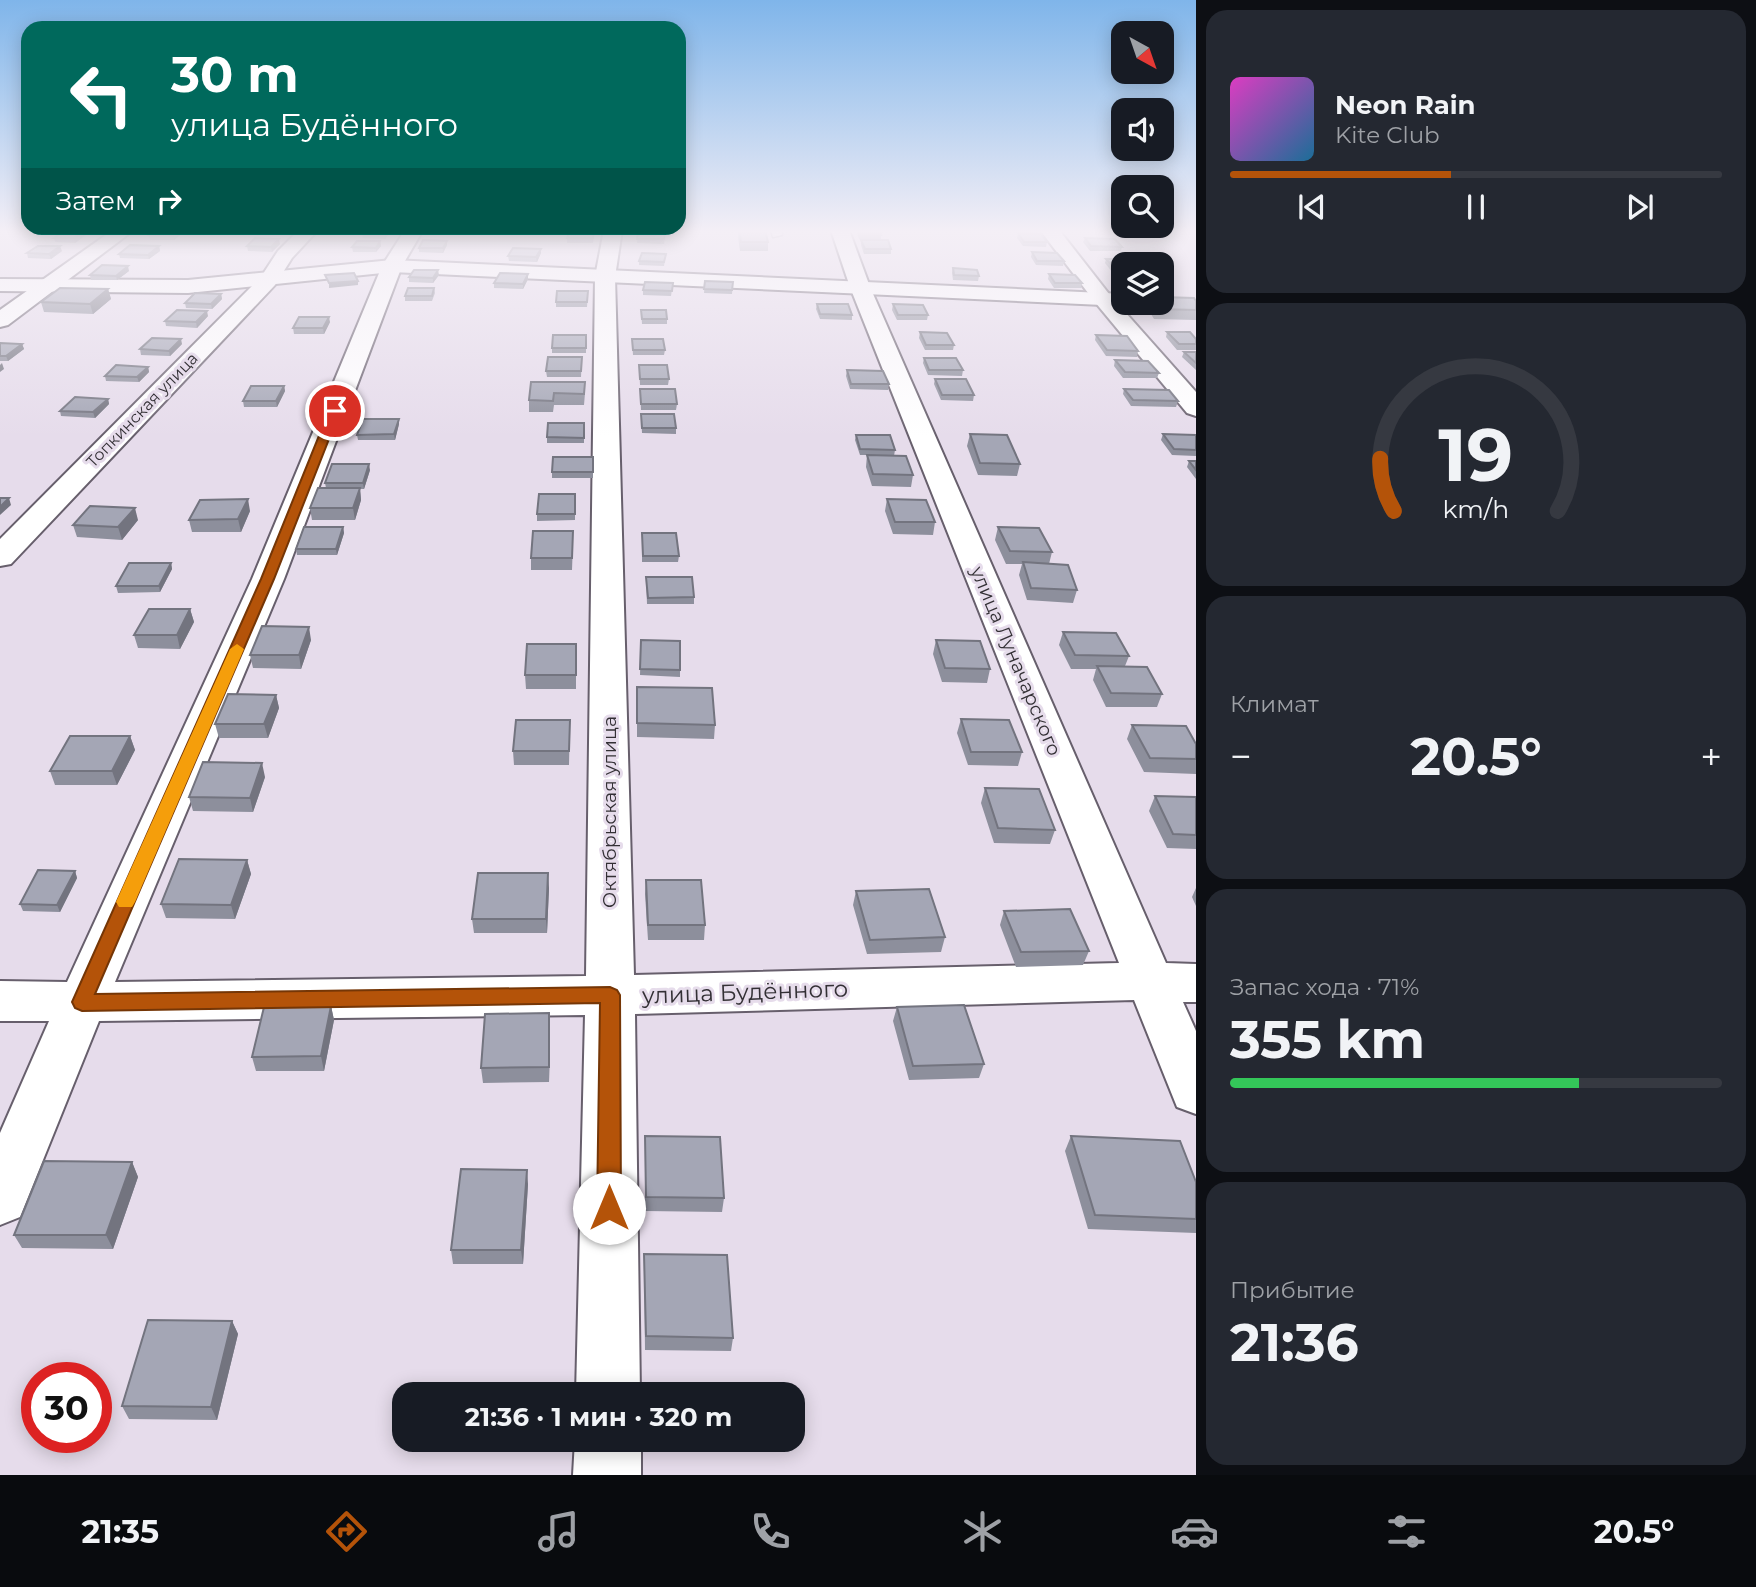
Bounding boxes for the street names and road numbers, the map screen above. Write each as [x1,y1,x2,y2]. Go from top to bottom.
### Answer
street label: Топкинская улица [82,349,202,471]
street label: улица Луначарского [965,562,1066,759]
street label: Октябрьская улица [598,716,621,908]
street label: улица Будённого [640,974,849,1010]

